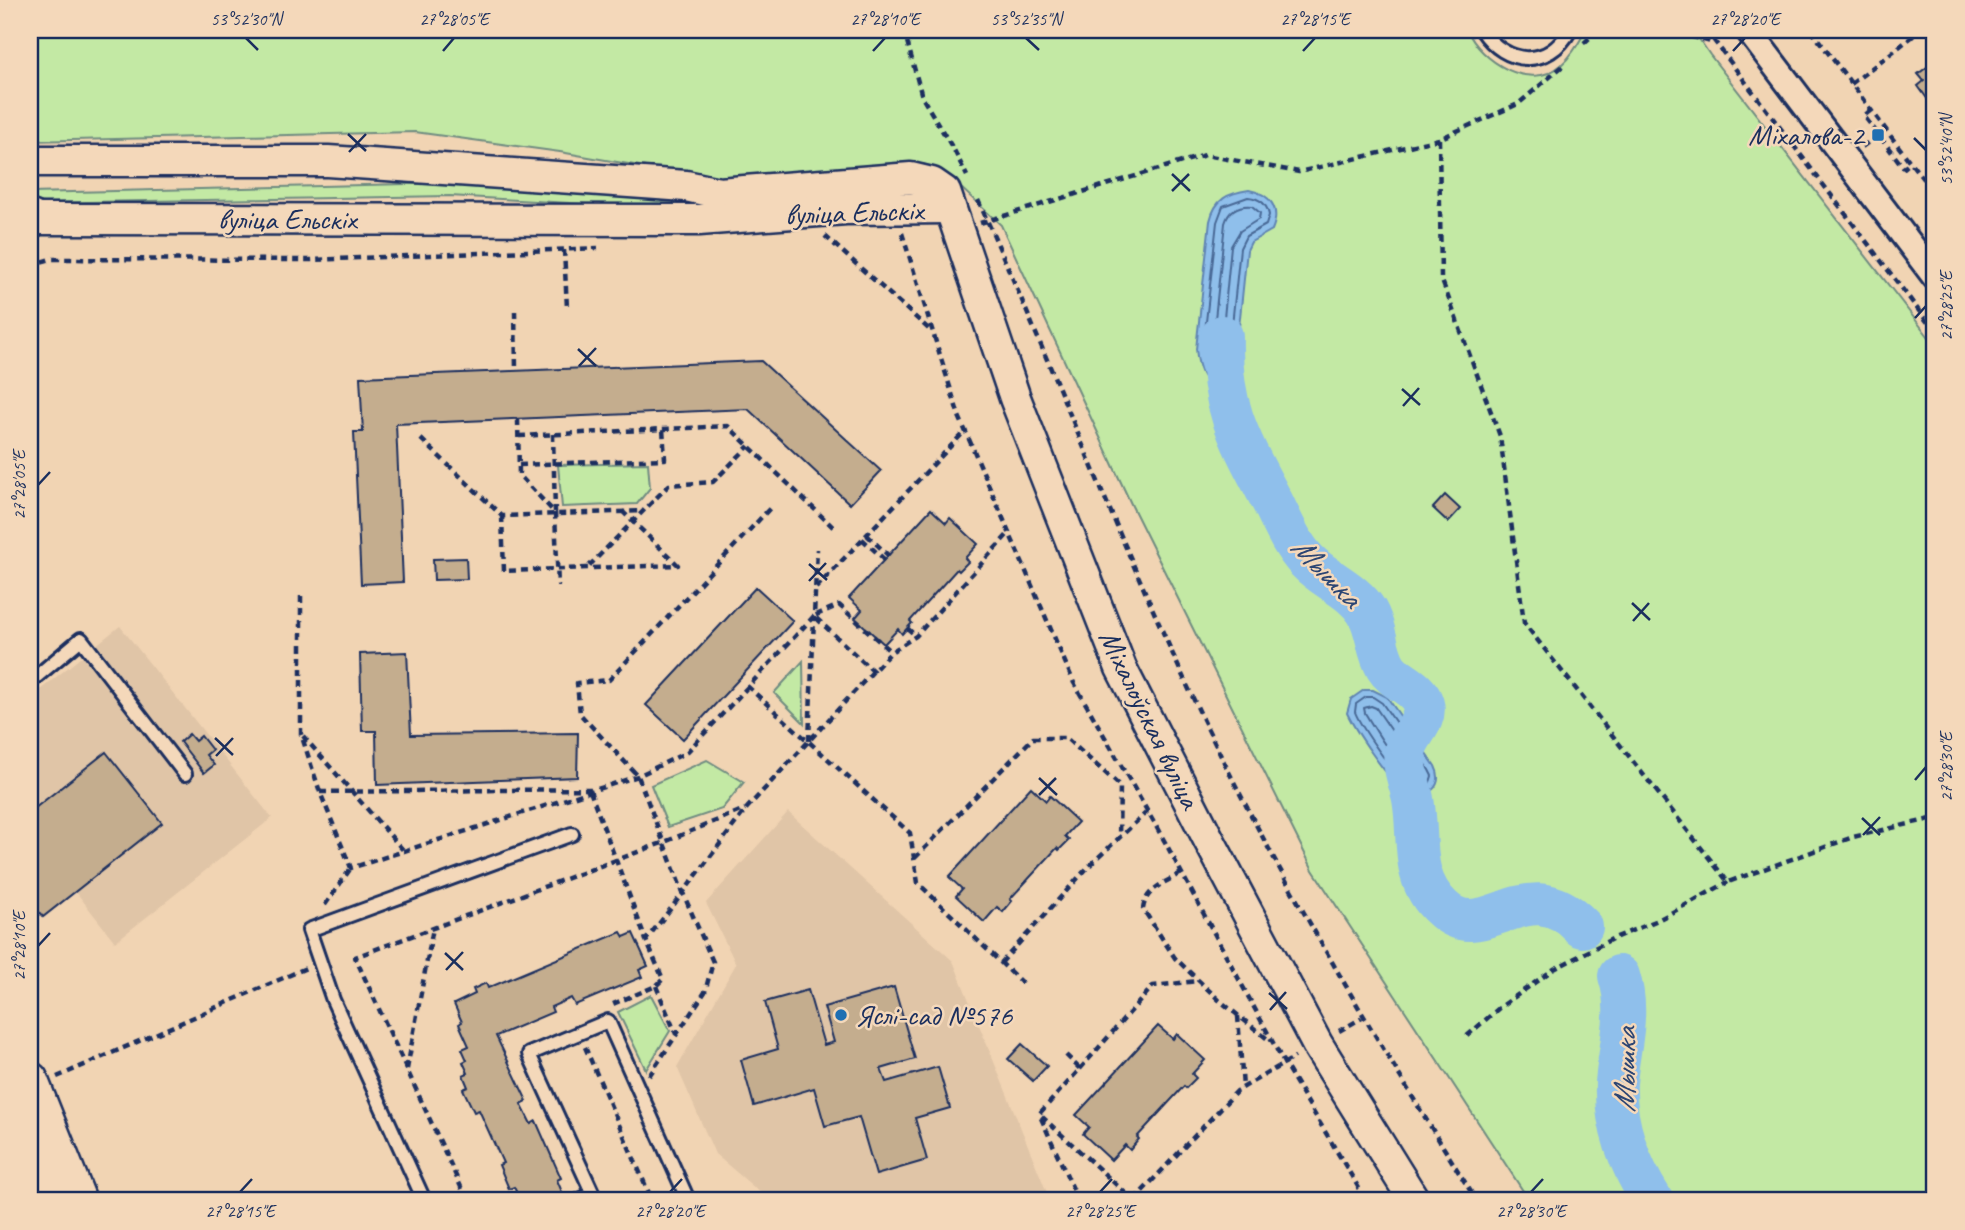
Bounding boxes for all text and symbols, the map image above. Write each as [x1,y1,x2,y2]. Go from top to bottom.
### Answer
text: 53°52'30"N [211,8,285,30]
text: 27°28'05"E [419,8,491,30]
text: 27°28'10"E [850,8,922,30]
text: 53°52'35"N [991,8,1065,30]
text: 27°28'15"E [1280,8,1352,30]
text: 27°28'20"E [1710,8,1782,30]
text: 53°52'40"N [1935,111,1957,185]
place label: Міхалова-2 [1748,116,1866,154]
marker: Міхалова-2 [1870,127,1886,143]
street label: вуліца Ельскіх [784,191,927,233]
street label: вуліца Ельскіх [218,200,359,238]
text: 27°28'25"E [1935,269,1957,341]
text: 27°28'05"E [8,448,30,520]
water label: Мышка [1283,527,1373,618]
street label: Міхалоўская вуліца [1090,623,1210,816]
text: 27°28'30"E [1935,730,1957,802]
text: 27°28'10"E [8,909,30,981]
place label: Яслі-сад №576 [855,996,1014,1034]
marker: Яслі-сад №576 [833,1007,849,1023]
water label: Мышка [1603,1024,1646,1113]
text: 27°28'15"E [205,1200,277,1222]
text: 27°28'20"E [635,1200,707,1222]
text: 27°28'25"E [1065,1200,1137,1222]
text: 27°28'30"E [1496,1200,1568,1222]

